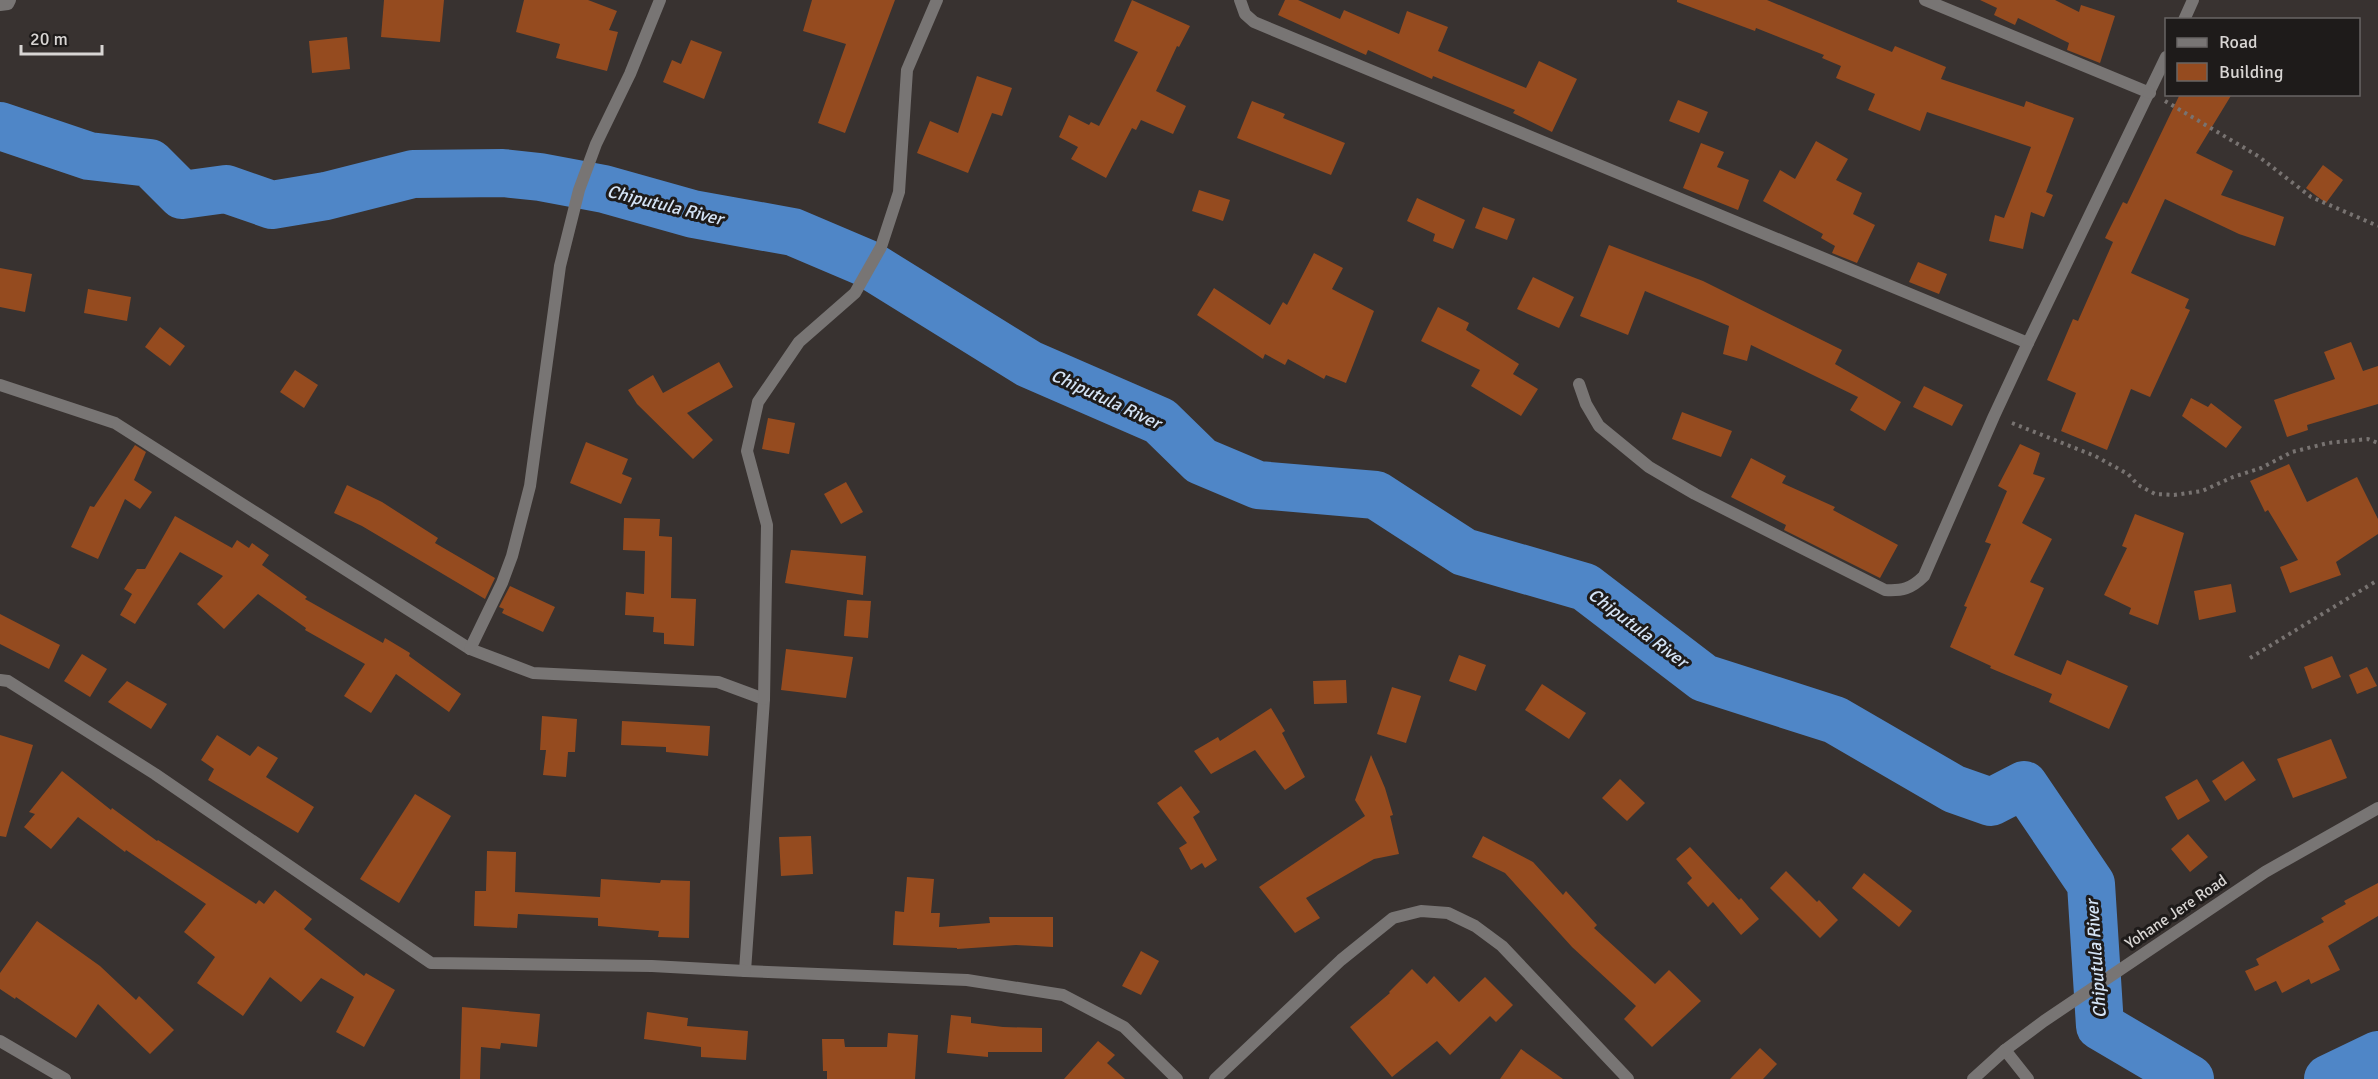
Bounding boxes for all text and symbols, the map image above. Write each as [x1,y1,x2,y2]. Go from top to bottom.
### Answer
scale bar [21,18,102,56]
legend [2165,18,2360,96]
text: 20 m [30,28,68,50]
text: Road [2219,31,2258,53]
text: Building [2219,61,2283,83]
water label: Chiputula River [605,180,727,231]
water label: Chiputula River [1048,364,1167,435]
water label: Chiputula River [1584,584,1694,674]
street label: Yohane Jere Road [2121,870,2231,954]
water label: Chiputula River [2081,897,2111,1019]

